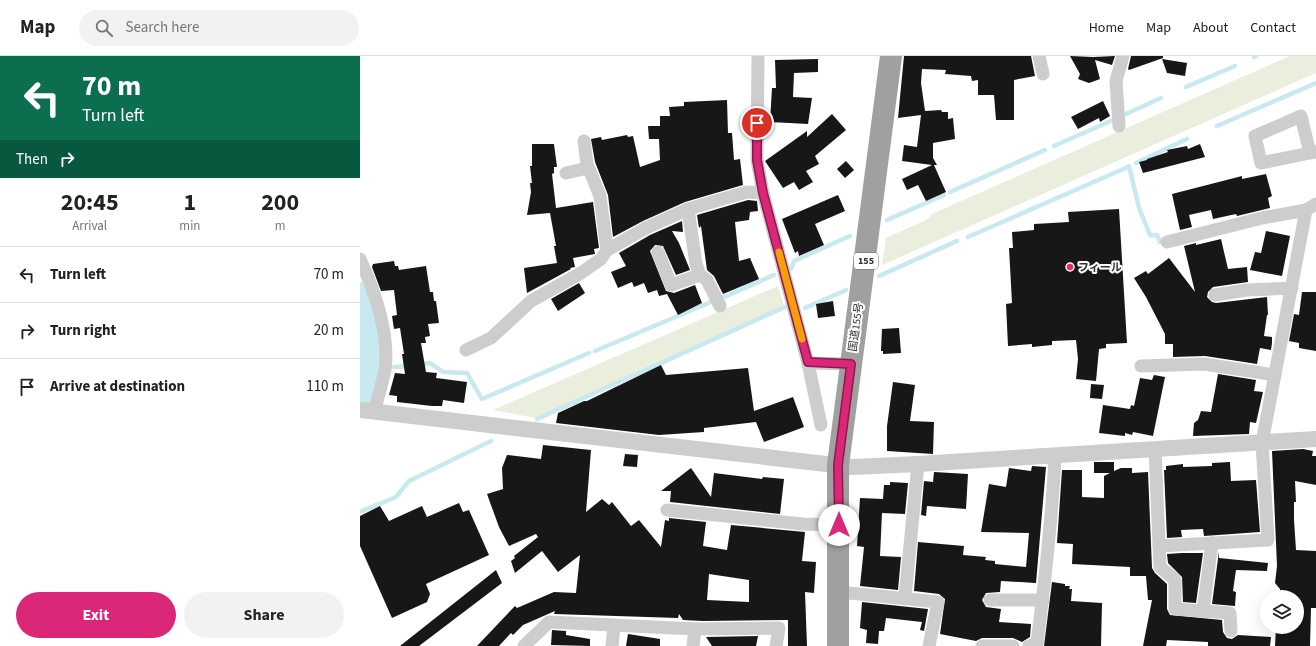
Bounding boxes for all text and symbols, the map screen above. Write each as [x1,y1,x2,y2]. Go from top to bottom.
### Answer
search box [79,10,359,46]
text: Map [20,14,55,41]
icon: search [93,17,115,39]
text: Search here [125,17,199,38]
text: Home [1089,18,1124,38]
text: Map [1146,18,1171,38]
text: About [1193,18,1228,38]
text: Contact [1250,18,1296,38]
text: 70 m [82,66,141,106]
icon: left [16,72,68,124]
text: Turn left [82,103,144,128]
pin [740,106,774,140]
icon: arrive [746,112,768,134]
icon: right [56,148,78,170]
text: Then [16,149,48,170]
text: 20:45 [61,185,119,220]
text: 1 [184,185,196,220]
text: 200 [261,185,299,220]
text: Arrival [72,217,107,235]
text: min [179,217,200,235]
text: m [275,217,286,235]
road number: 155 [854,253,878,269]
place label: フィール [1078,260,1122,275]
marker: フィール [1065,262,1075,272]
icon: left [16,264,38,286]
text: Turn left [50,264,106,285]
text: 70 m [314,264,344,285]
street label: 国道155号 [845,301,867,353]
icon: right [16,320,38,342]
text: Turn right [50,320,116,341]
text: 20 m [314,320,344,341]
icon: arrive [16,376,38,398]
text: Arrive at destination [50,376,185,397]
text: 110 m [306,376,344,397]
position arrow [818,504,860,546]
map controls [1260,590,1304,634]
button: layers [1260,590,1304,634]
button: Exit [16,592,176,638]
button: Share [184,592,344,638]

